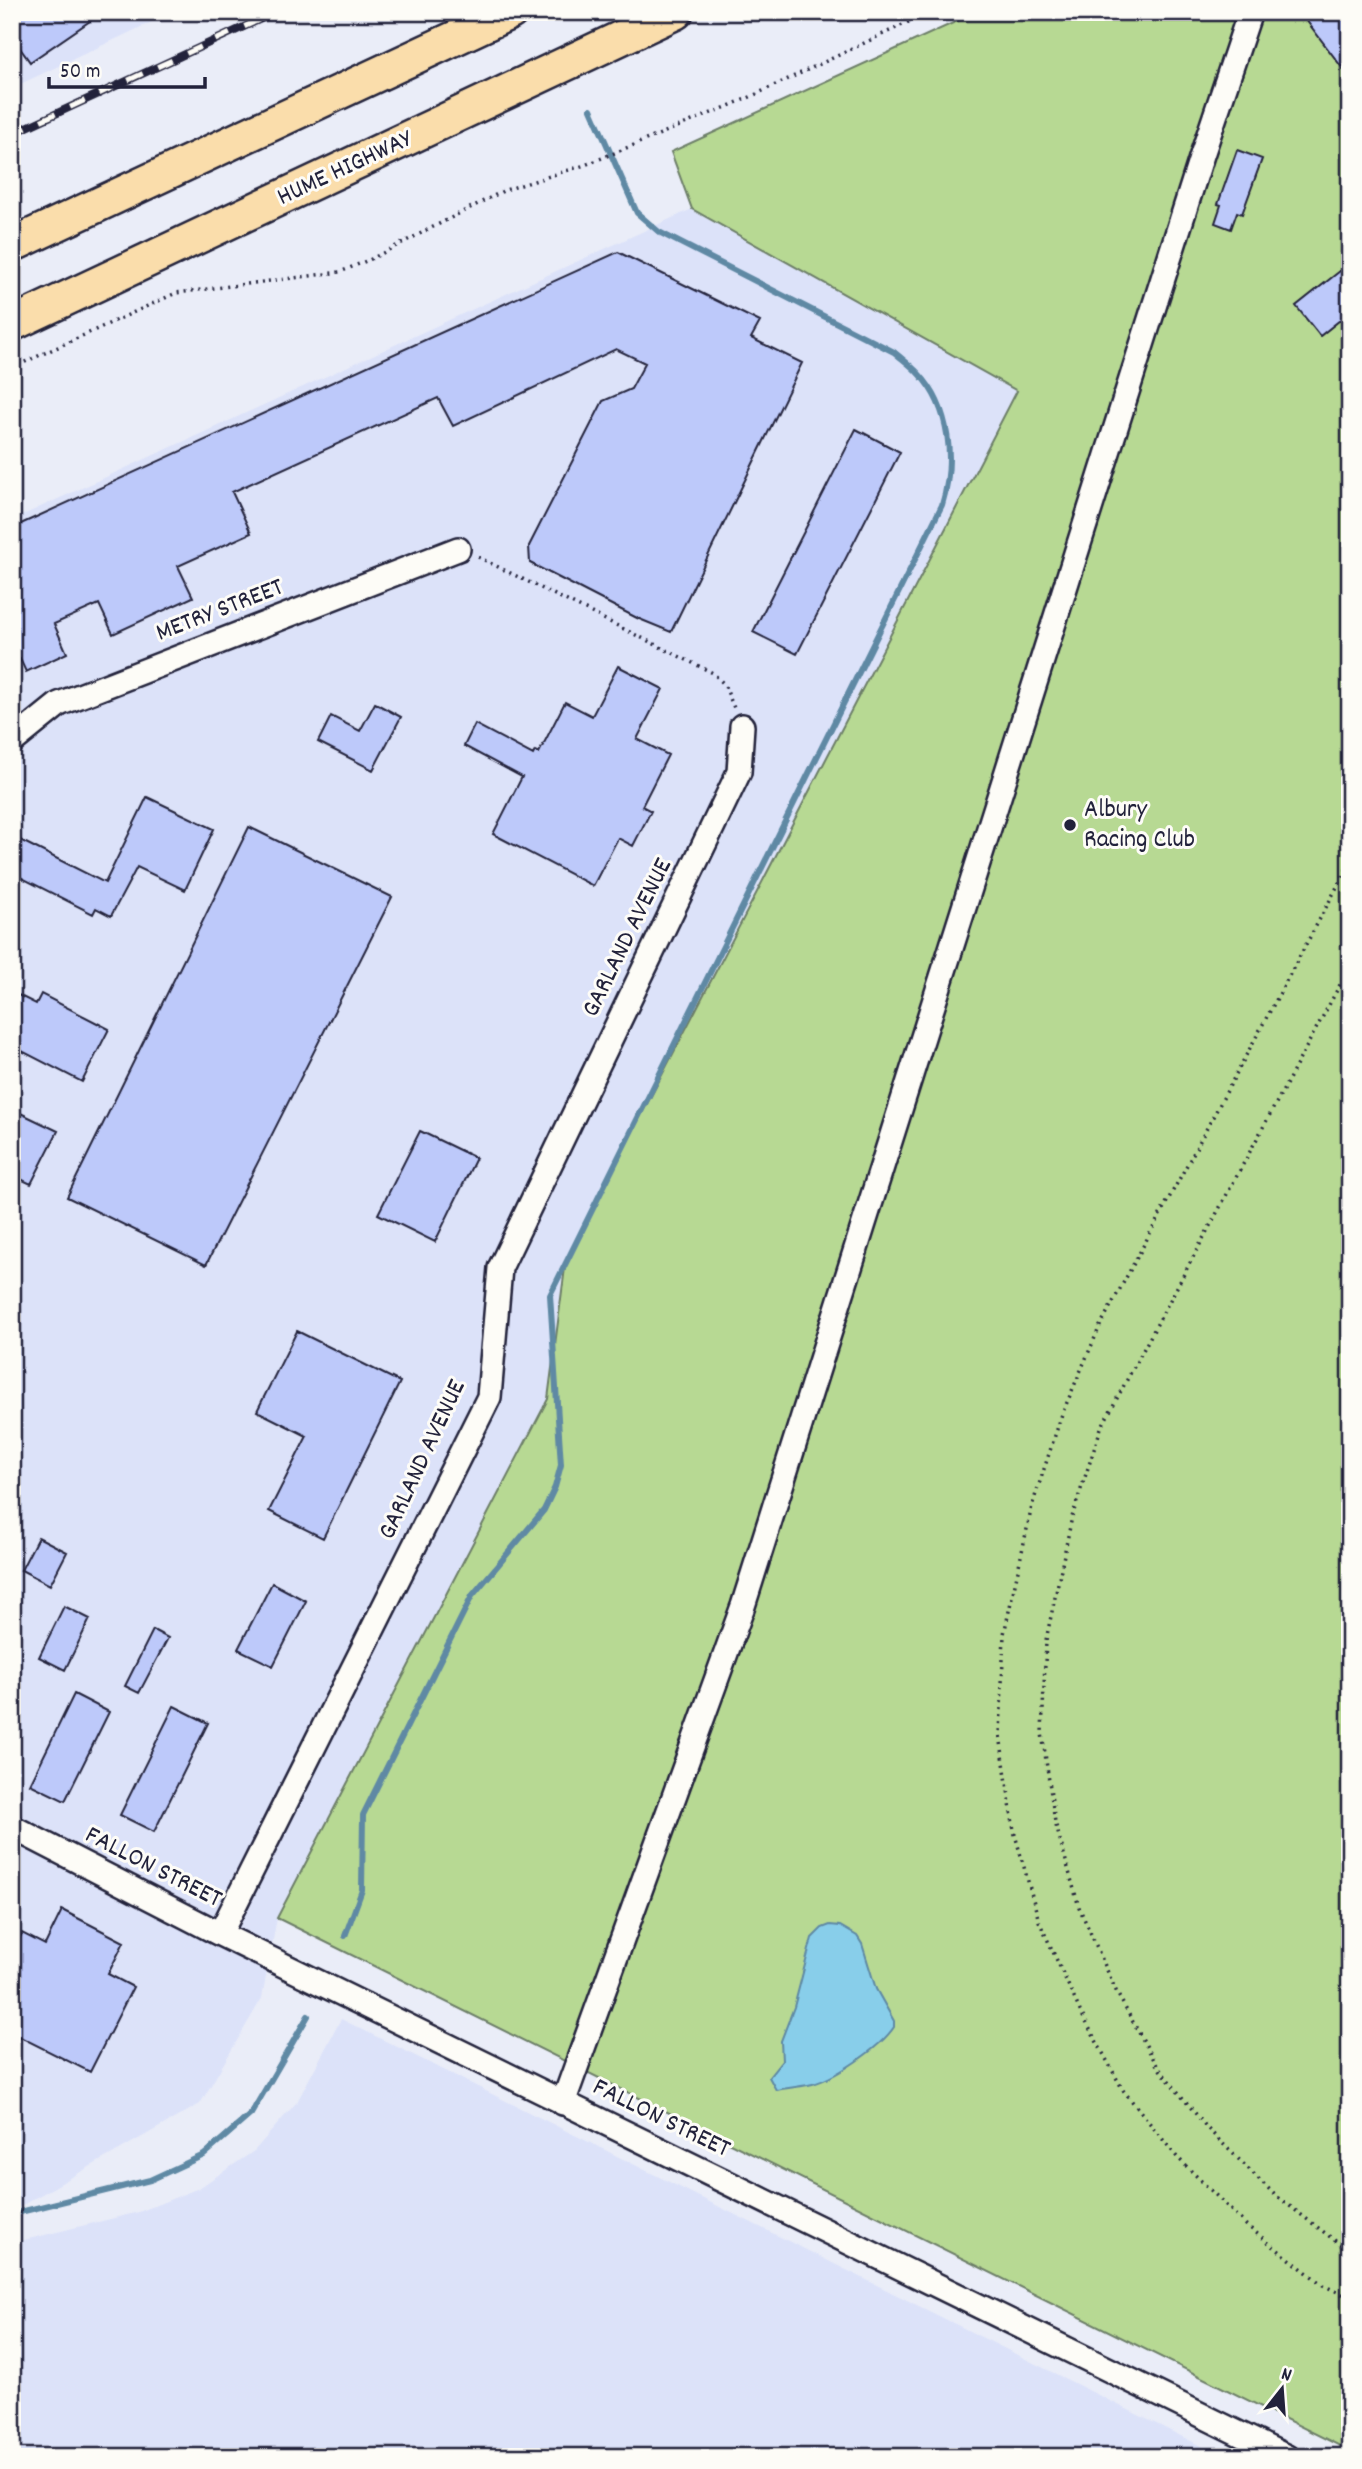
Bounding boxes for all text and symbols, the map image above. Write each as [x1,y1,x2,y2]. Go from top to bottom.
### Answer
scale bar [49,46,205,90]
text: 50 m [60,58,100,88]
street label: HUME HIGHWAY [271,121,420,216]
street label: METRY STREET [151,569,290,652]
place label: Albury Racing Club [1084,792,1195,859]
marker: Albury Racing Club [1062,817,1078,833]
street label: GARLAND AVENUE [574,852,683,1024]
street label: GARLAND AVENUE [370,1374,476,1546]
street label: FALLON STREET [78,1818,228,1919]
street label: FALLON STREET [586,2070,737,2169]
north arrow [1246,2354,1316,2424]
text: N [1278,2362,1294,2390]

